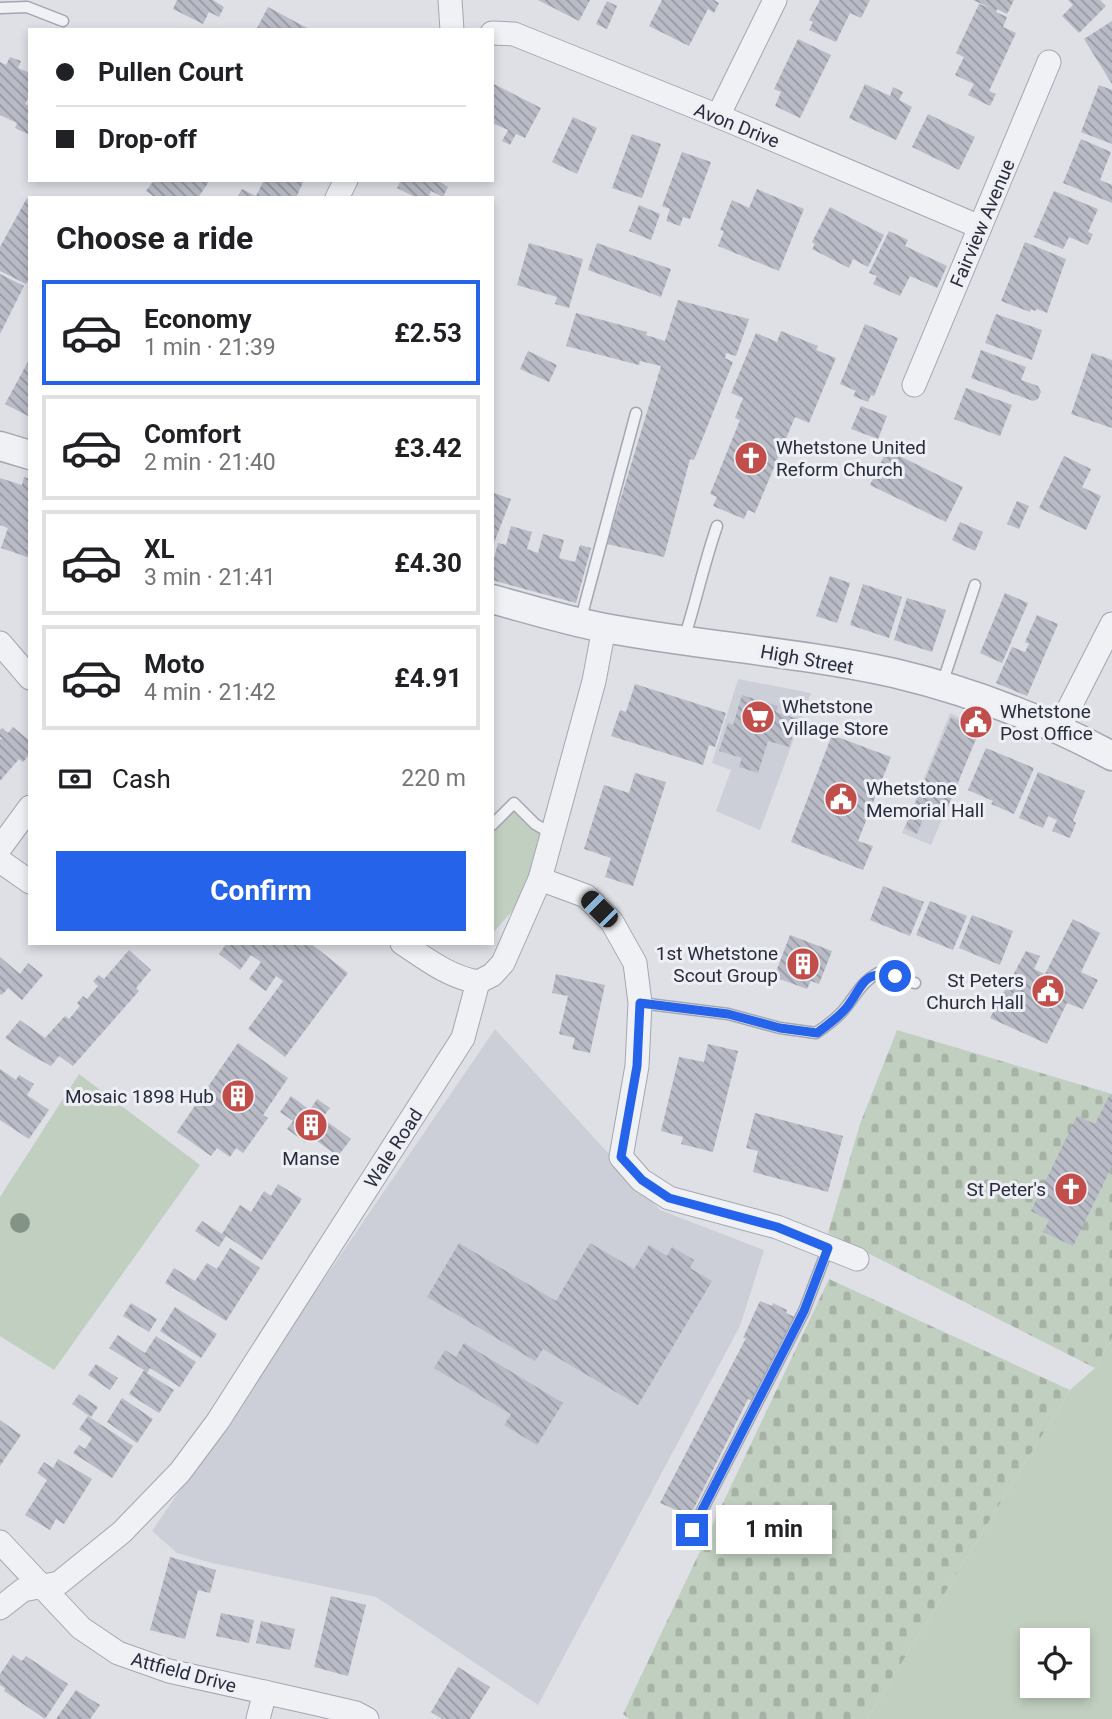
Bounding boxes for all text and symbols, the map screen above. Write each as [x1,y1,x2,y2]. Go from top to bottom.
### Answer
text: Pullen Court [98,57,243,87]
street label: Avon Drive [691,98,783,153]
text: Drop-off [98,124,197,154]
street label: Fairview Avenue [945,156,1020,291]
text: Choose a ride [56,219,253,257]
icon: car [60,301,123,364]
text: Economy [144,304,251,334]
text: £2.53 [394,318,462,348]
text: 1 min · 21:39 [144,334,276,361]
icon: car [60,416,123,479]
text: Comfort [144,419,241,449]
text: £3.42 [394,433,462,463]
place label: Whetstone United Reform Church [776,436,926,481]
church icon: Whetstone United Reform Church [732,439,770,477]
text: 2 min · 21:40 [144,449,276,476]
icon: car [60,531,123,594]
text: XL [144,534,175,564]
text: £4.30 [394,548,462,578]
text: 3 min · 21:41 [144,564,276,591]
street label: High Street [759,640,855,679]
icon: car [60,646,123,709]
text: Moto [144,649,205,679]
text: £4.91 [394,663,462,693]
text: 4 min · 21:42 [144,679,276,706]
place label: Whetstone Village Store [782,695,888,740]
supermarket icon: Whetstone Village Store [739,698,777,736]
place label: Whetstone Post Office [1000,700,1093,745]
public building icon: Whetstone Post Office [957,703,995,741]
icon: cash [56,760,94,798]
text: Cash [112,764,171,794]
text: 220 m [401,765,466,792]
place label: Whetstone Memorial Hall [866,777,984,822]
public building icon: Whetstone Memorial Hall [822,780,860,818]
button: Confirm [56,851,466,931]
car [577,887,622,931]
place label: 1st Whetstone Scout Group [656,942,778,987]
building icon: 1st Whetstone Scout Group [784,945,822,983]
route start [879,960,911,992]
place label: St Peters Church Hall [926,969,1024,1014]
public building icon: St Peters Church Hall [1029,972,1067,1010]
building icon: Mosaic 1898 Hub [219,1077,257,1115]
place label: Mosaic 1898 Hub [65,1085,214,1108]
street label: Wale Road [359,1104,428,1192]
building icon: Manse [292,1106,330,1144]
place label: Manse [282,1147,340,1170]
church icon: St Peter's [1052,1170,1090,1208]
place label: St Peter's [967,1178,1046,1201]
callout: 1 min [716,1506,832,1554]
route end [676,1514,708,1546]
text: 1 min [745,1516,803,1543]
map controls [1020,1628,1090,1698]
button: locate [1020,1628,1090,1698]
street label: Attfield Drive [129,1647,239,1698]

